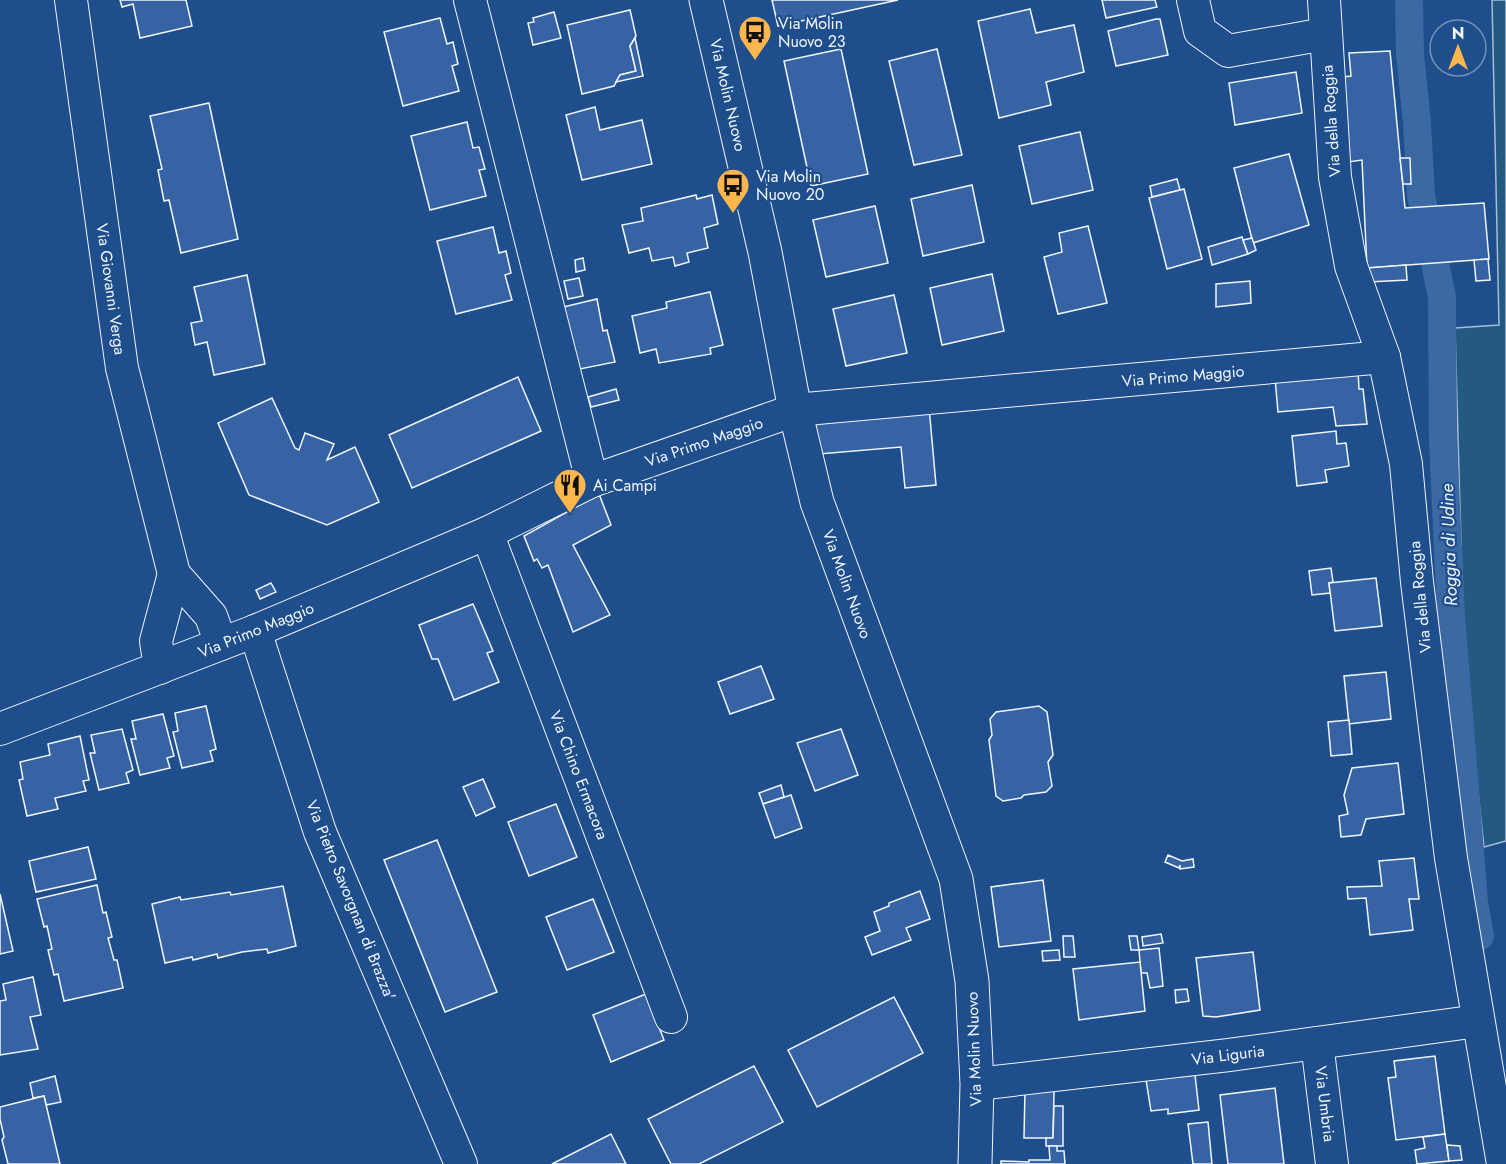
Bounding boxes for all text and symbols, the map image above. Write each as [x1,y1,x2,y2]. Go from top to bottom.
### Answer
place label: Via Molin Nuovo 23 [778,12,846,53]
bus stop icon: Via Molin Nuovo 23 [737,14,773,61]
north arrow [1428,18,1488,78]
text: N [1452,22,1464,45]
street label: Via Molin Nuovo [704,36,752,154]
street label: Via della Roggia [1316,64,1346,178]
place label: Via Molin Nuovo 20 [756,165,824,206]
bus stop icon: Via Molin Nuovo 20 [715,167,751,214]
street label: Via Giovanni Verga [90,222,132,356]
street label: Via Primo Maggio [1121,359,1246,393]
street label: Via Primo Maggio [642,411,766,473]
restaurant icon: Ai Campi [552,467,588,514]
place label: Ai Campi [593,474,657,497]
water label: Roggia di Udine [1434,483,1464,607]
street label: Via Molin Nuovo [817,526,878,642]
street label: Via della Roggia [1403,540,1437,654]
street label: Via Primo Maggio [195,596,318,664]
street label: Via Chino Ermacora [544,707,614,843]
street label: Via Pietro Savorgnan di Brazza' [300,797,402,1003]
street label: Via Molin Nuovo [960,991,987,1107]
street label: Via Liguria [1190,1039,1266,1071]
street label: Via Umbria [1309,1065,1341,1143]

